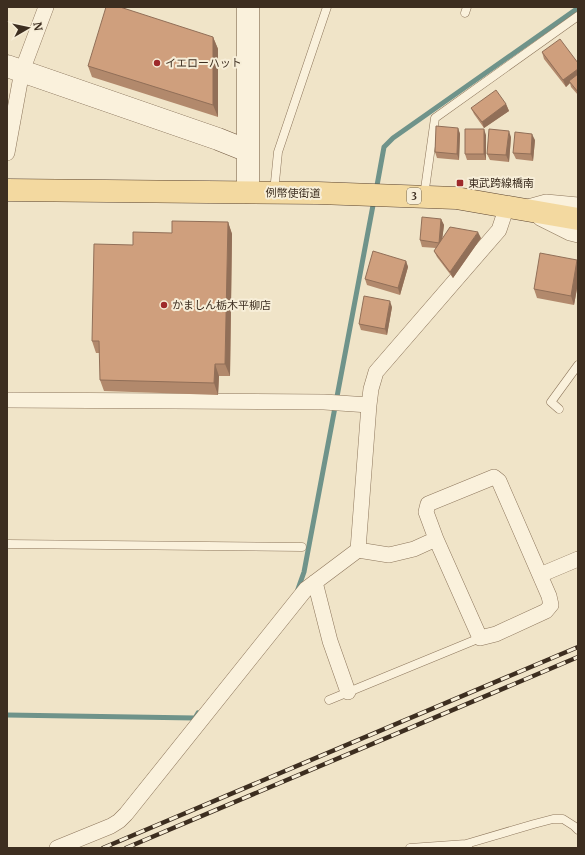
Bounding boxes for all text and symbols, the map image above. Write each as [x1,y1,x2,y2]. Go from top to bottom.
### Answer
north arrow [8,8,48,48]
text: N [30,21,46,32]
place label: イエローハット [165,56,242,70]
marker: イエローハット [152,58,162,68]
place label: 東武跨線橋南 [468,176,534,190]
marker: 東武跨線橋南 [455,178,465,188]
street label: 例幣使街道 [265,186,321,200]
road number: 3 [407,188,421,204]
place label: かましん栃木平柳店 [172,298,271,312]
marker: かましん栃木平柳店 [159,300,169,310]

